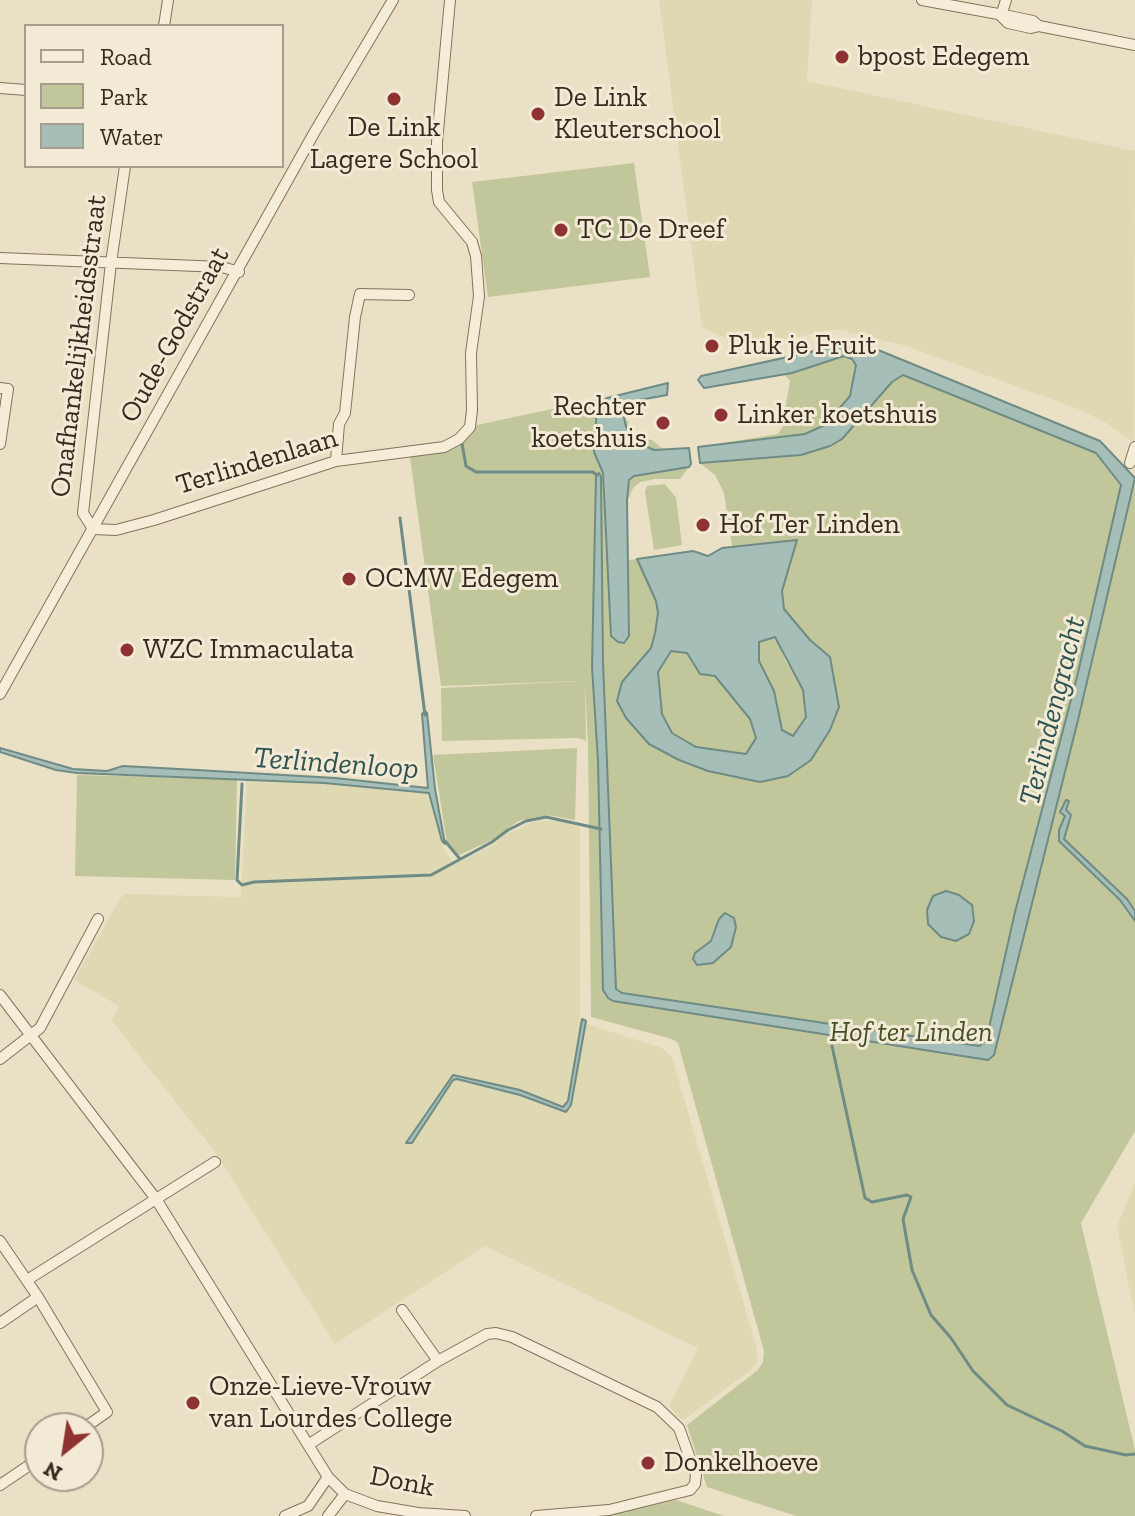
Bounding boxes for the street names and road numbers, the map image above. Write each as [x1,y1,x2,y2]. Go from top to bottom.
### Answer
street label: Onafhankelijkheidsstraat [44,193,114,499]
street label: Oude-Godstraat [113,241,237,429]
street label: Terlindenlaan [172,422,342,502]
street label: Donk [367,1459,437,1505]

